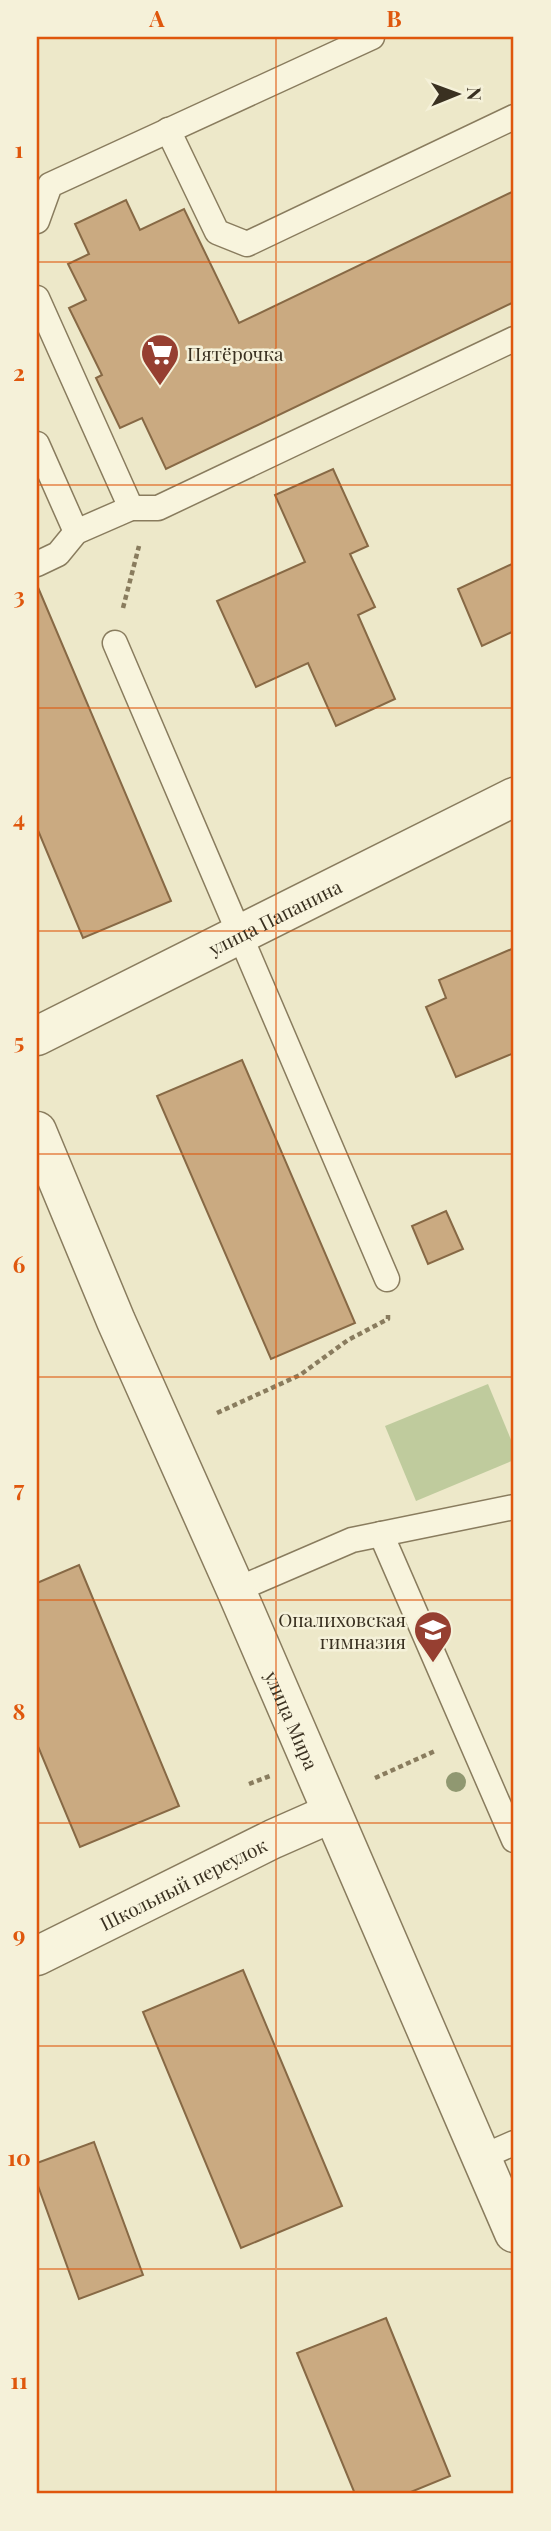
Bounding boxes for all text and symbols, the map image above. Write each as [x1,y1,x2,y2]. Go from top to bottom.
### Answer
text: A [148,2,165,33]
text: B [386,2,402,33]
north arrow [421,60,491,130]
text: N [462,87,488,101]
text: 1 [15,133,24,164]
supermarket icon: Пятёрочка [139,332,181,387]
place label: Пятёрочка [187,340,284,366]
text: 2 [13,356,25,387]
text: 3 [13,579,25,610]
text: 4 [13,802,25,833]
street label: улица Папанина [203,872,346,962]
text: 5 [14,1025,24,1056]
text: 6 [13,1248,26,1279]
text: 7 [14,1472,25,1503]
place label: Опалиховская гимназия [278,1606,406,1654]
school or university icon: Опалиховская гимназия [412,1609,454,1664]
street label: улица Мира [259,1666,325,1774]
text: 8 [13,1695,25,1726]
street label: Школьный переулок [95,1831,271,1936]
text: 9 [13,1918,25,1949]
text: 10 [7,2141,31,2172]
text: 11 [10,2364,28,2395]

